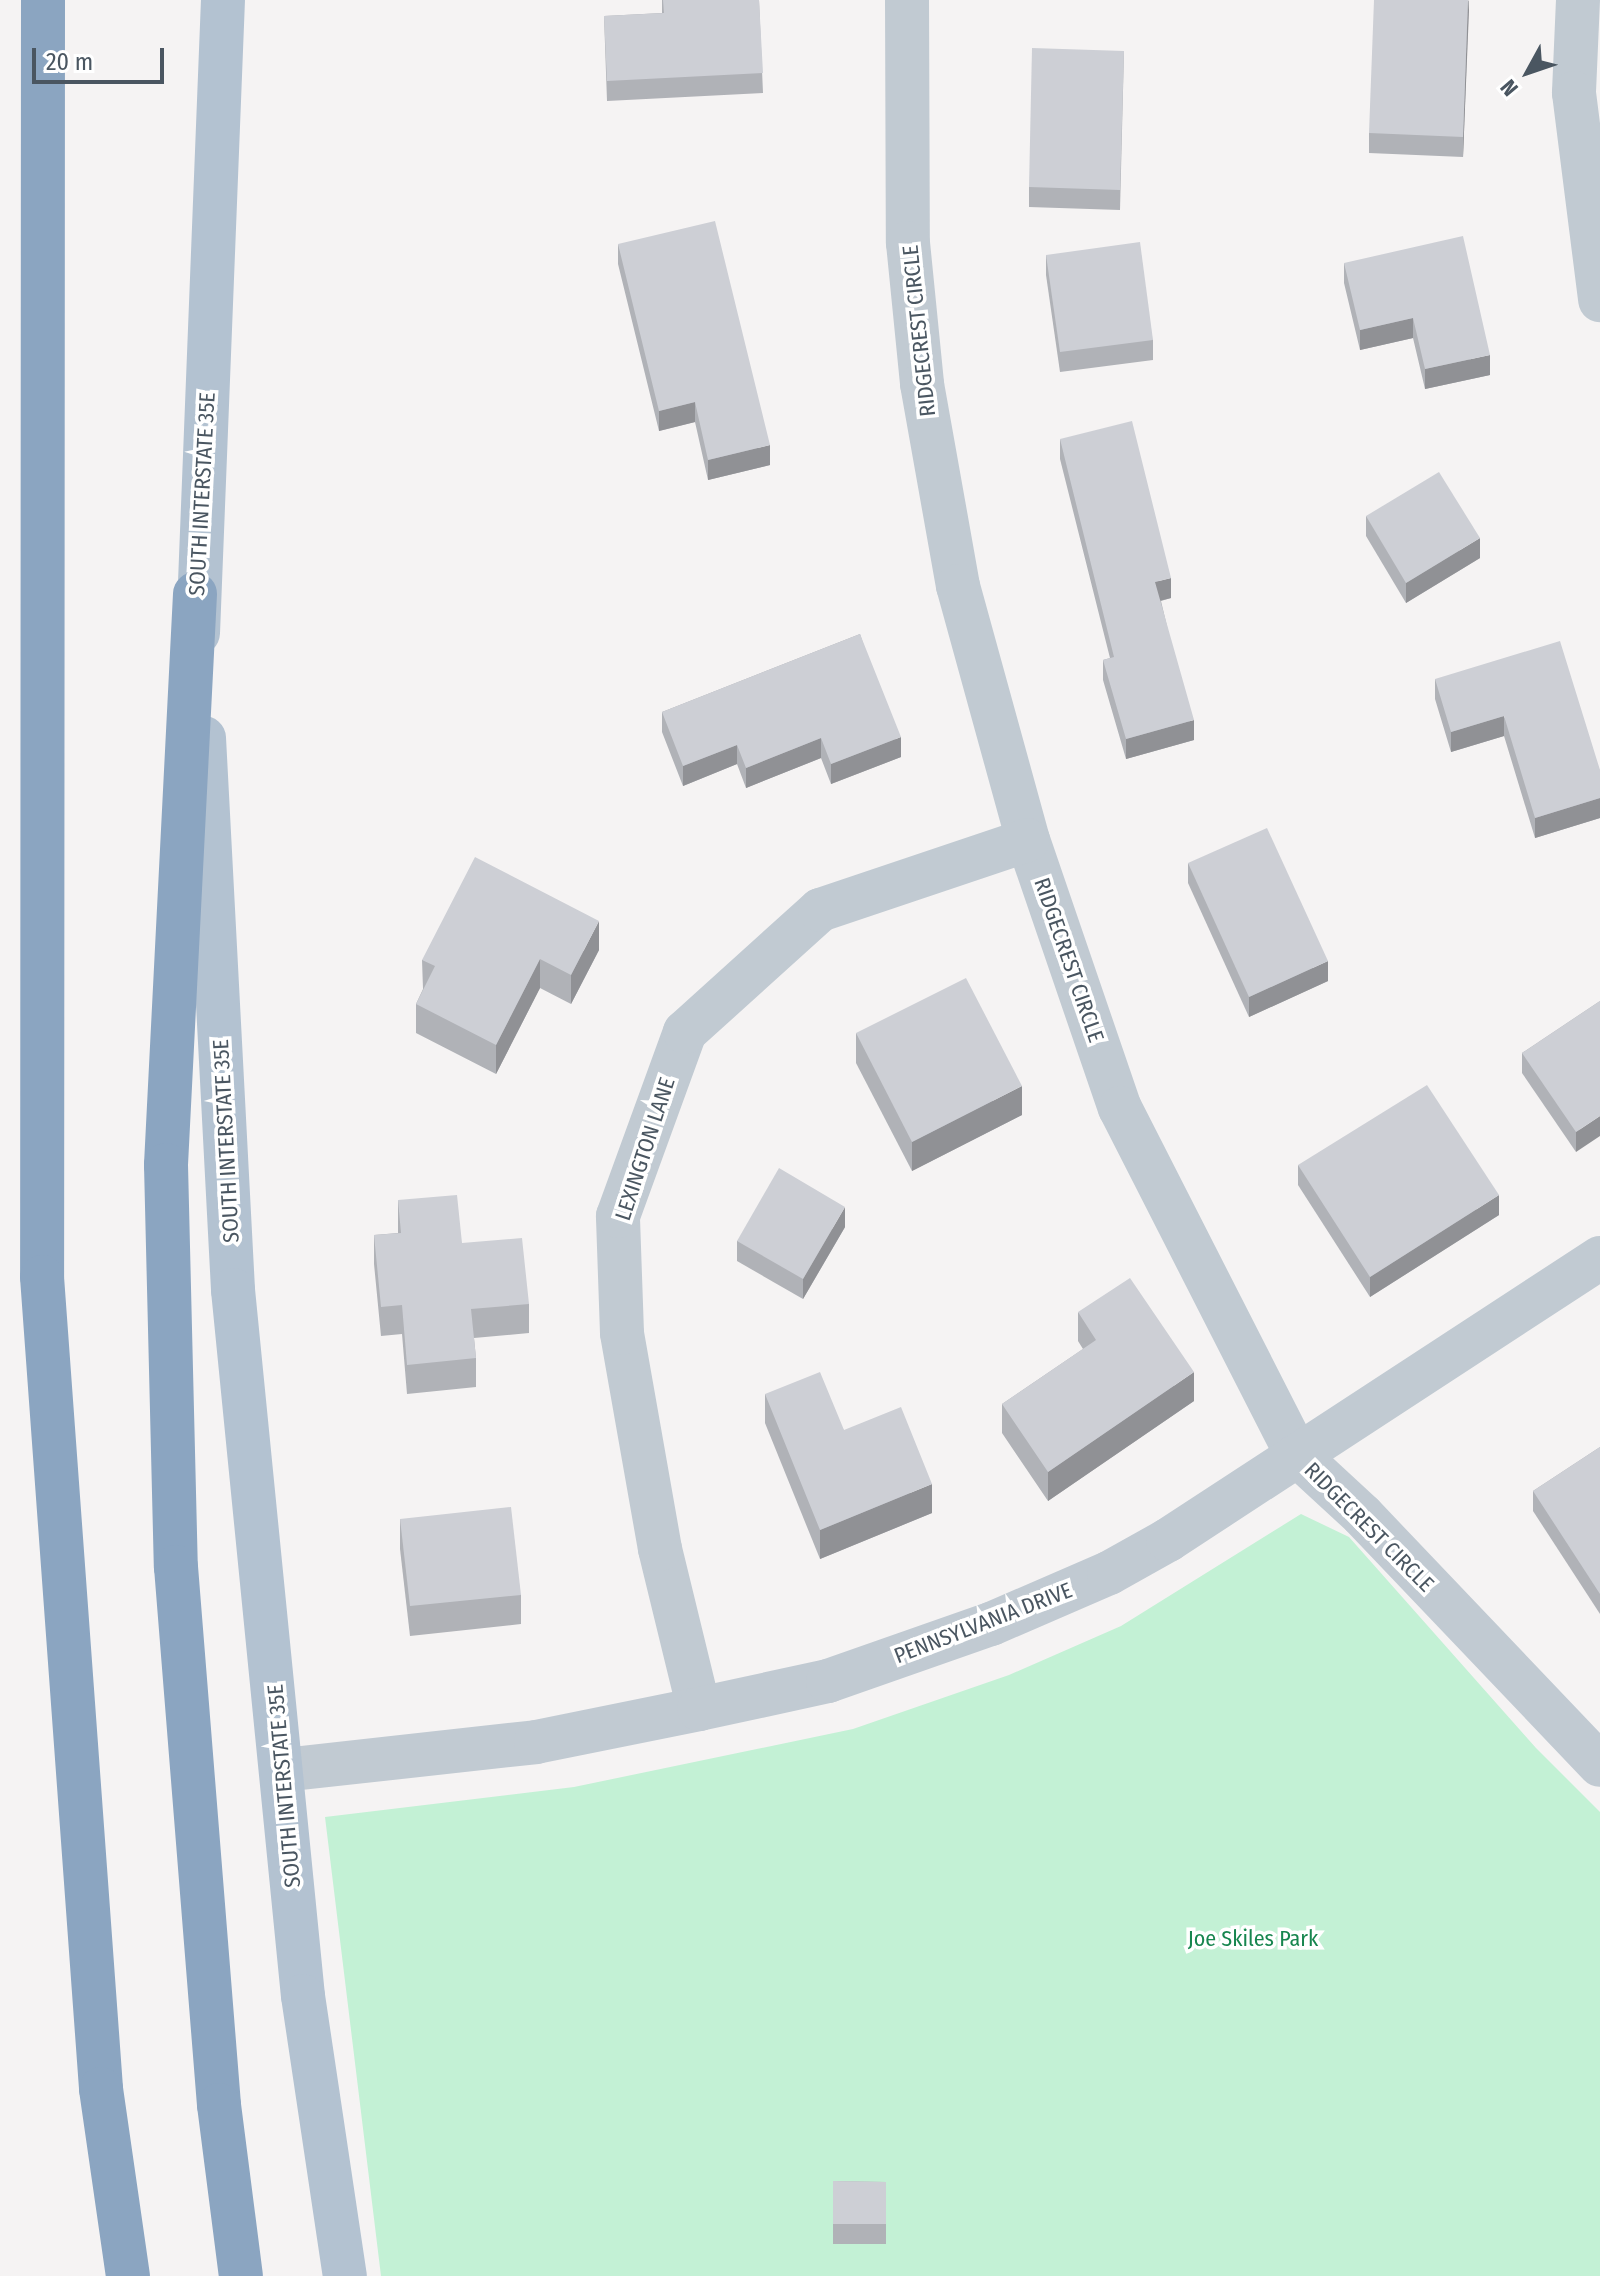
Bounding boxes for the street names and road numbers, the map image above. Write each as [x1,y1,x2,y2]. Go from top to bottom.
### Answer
street label: RIDGECREST CIRCLE [897,244,941,418]
street label: SOUTH INTERSTATE 35E [183,392,221,596]
street label: RIDGECREST CIRCLE [1028,874,1110,1046]
street label: SOUTH INTERSTATE 35E [207,1039,245,1243]
street label: LEXINGTON LANE [609,1074,681,1224]
street label: RIDGECREST CIRCLE [1299,1457,1439,1597]
street label: PENNSYLVANIA DRIVE [890,1577,1076,1669]
street label: SOUTH INTERSTATE 35E [262,1683,306,1889]

